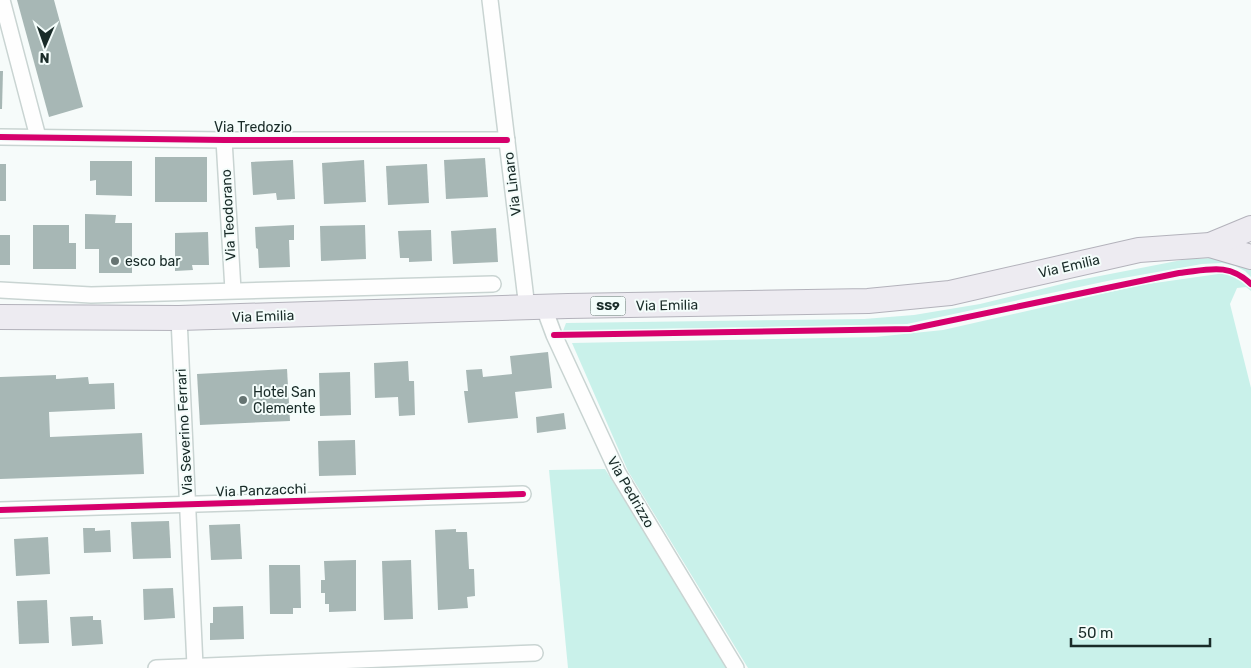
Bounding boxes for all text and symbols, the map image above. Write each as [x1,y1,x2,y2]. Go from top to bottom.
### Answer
north arrow [20,20,70,70]
text: N [39,49,50,66]
street label: Via Tredozio [214,119,292,136]
street label: Via Linaro [500,151,525,217]
street label: Via Teodorano [218,169,239,261]
street label: Via Emilia [1037,251,1101,282]
place label: esco bar [125,253,181,270]
marker: esco bar [109,255,121,267]
road number: SS9 [590,296,626,316]
street label: Via Emilia [636,296,698,315]
street label: Via Emilia [231,307,295,326]
street label: Via Severino Ferrari [173,368,196,496]
place label: Hotel San Clemente [253,384,316,417]
marker: Hotel San Clemente [237,394,249,406]
street label: Via Pedrizzo [603,454,658,531]
street label: Via Panzacchi [215,480,307,501]
scale bar [1071,616,1210,648]
text: 50 m [1078,624,1113,642]

